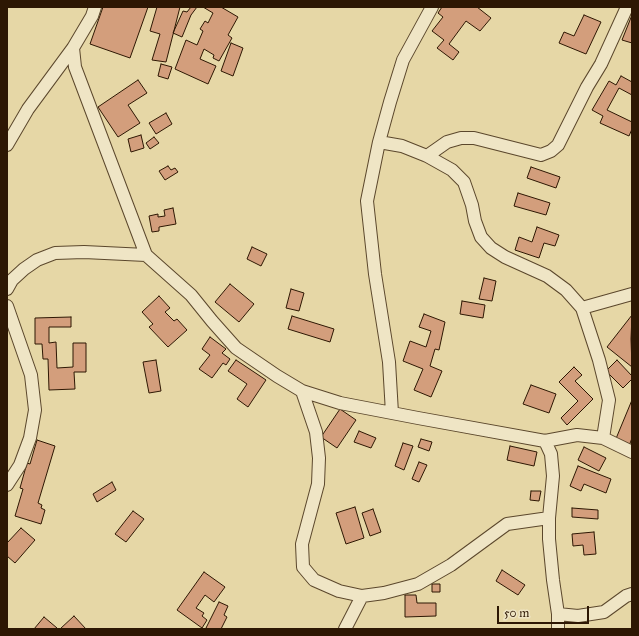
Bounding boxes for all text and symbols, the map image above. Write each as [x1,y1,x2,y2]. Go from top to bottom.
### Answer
scale bar [499,598,591,624]
text: 50 m [504,606,529,620]

